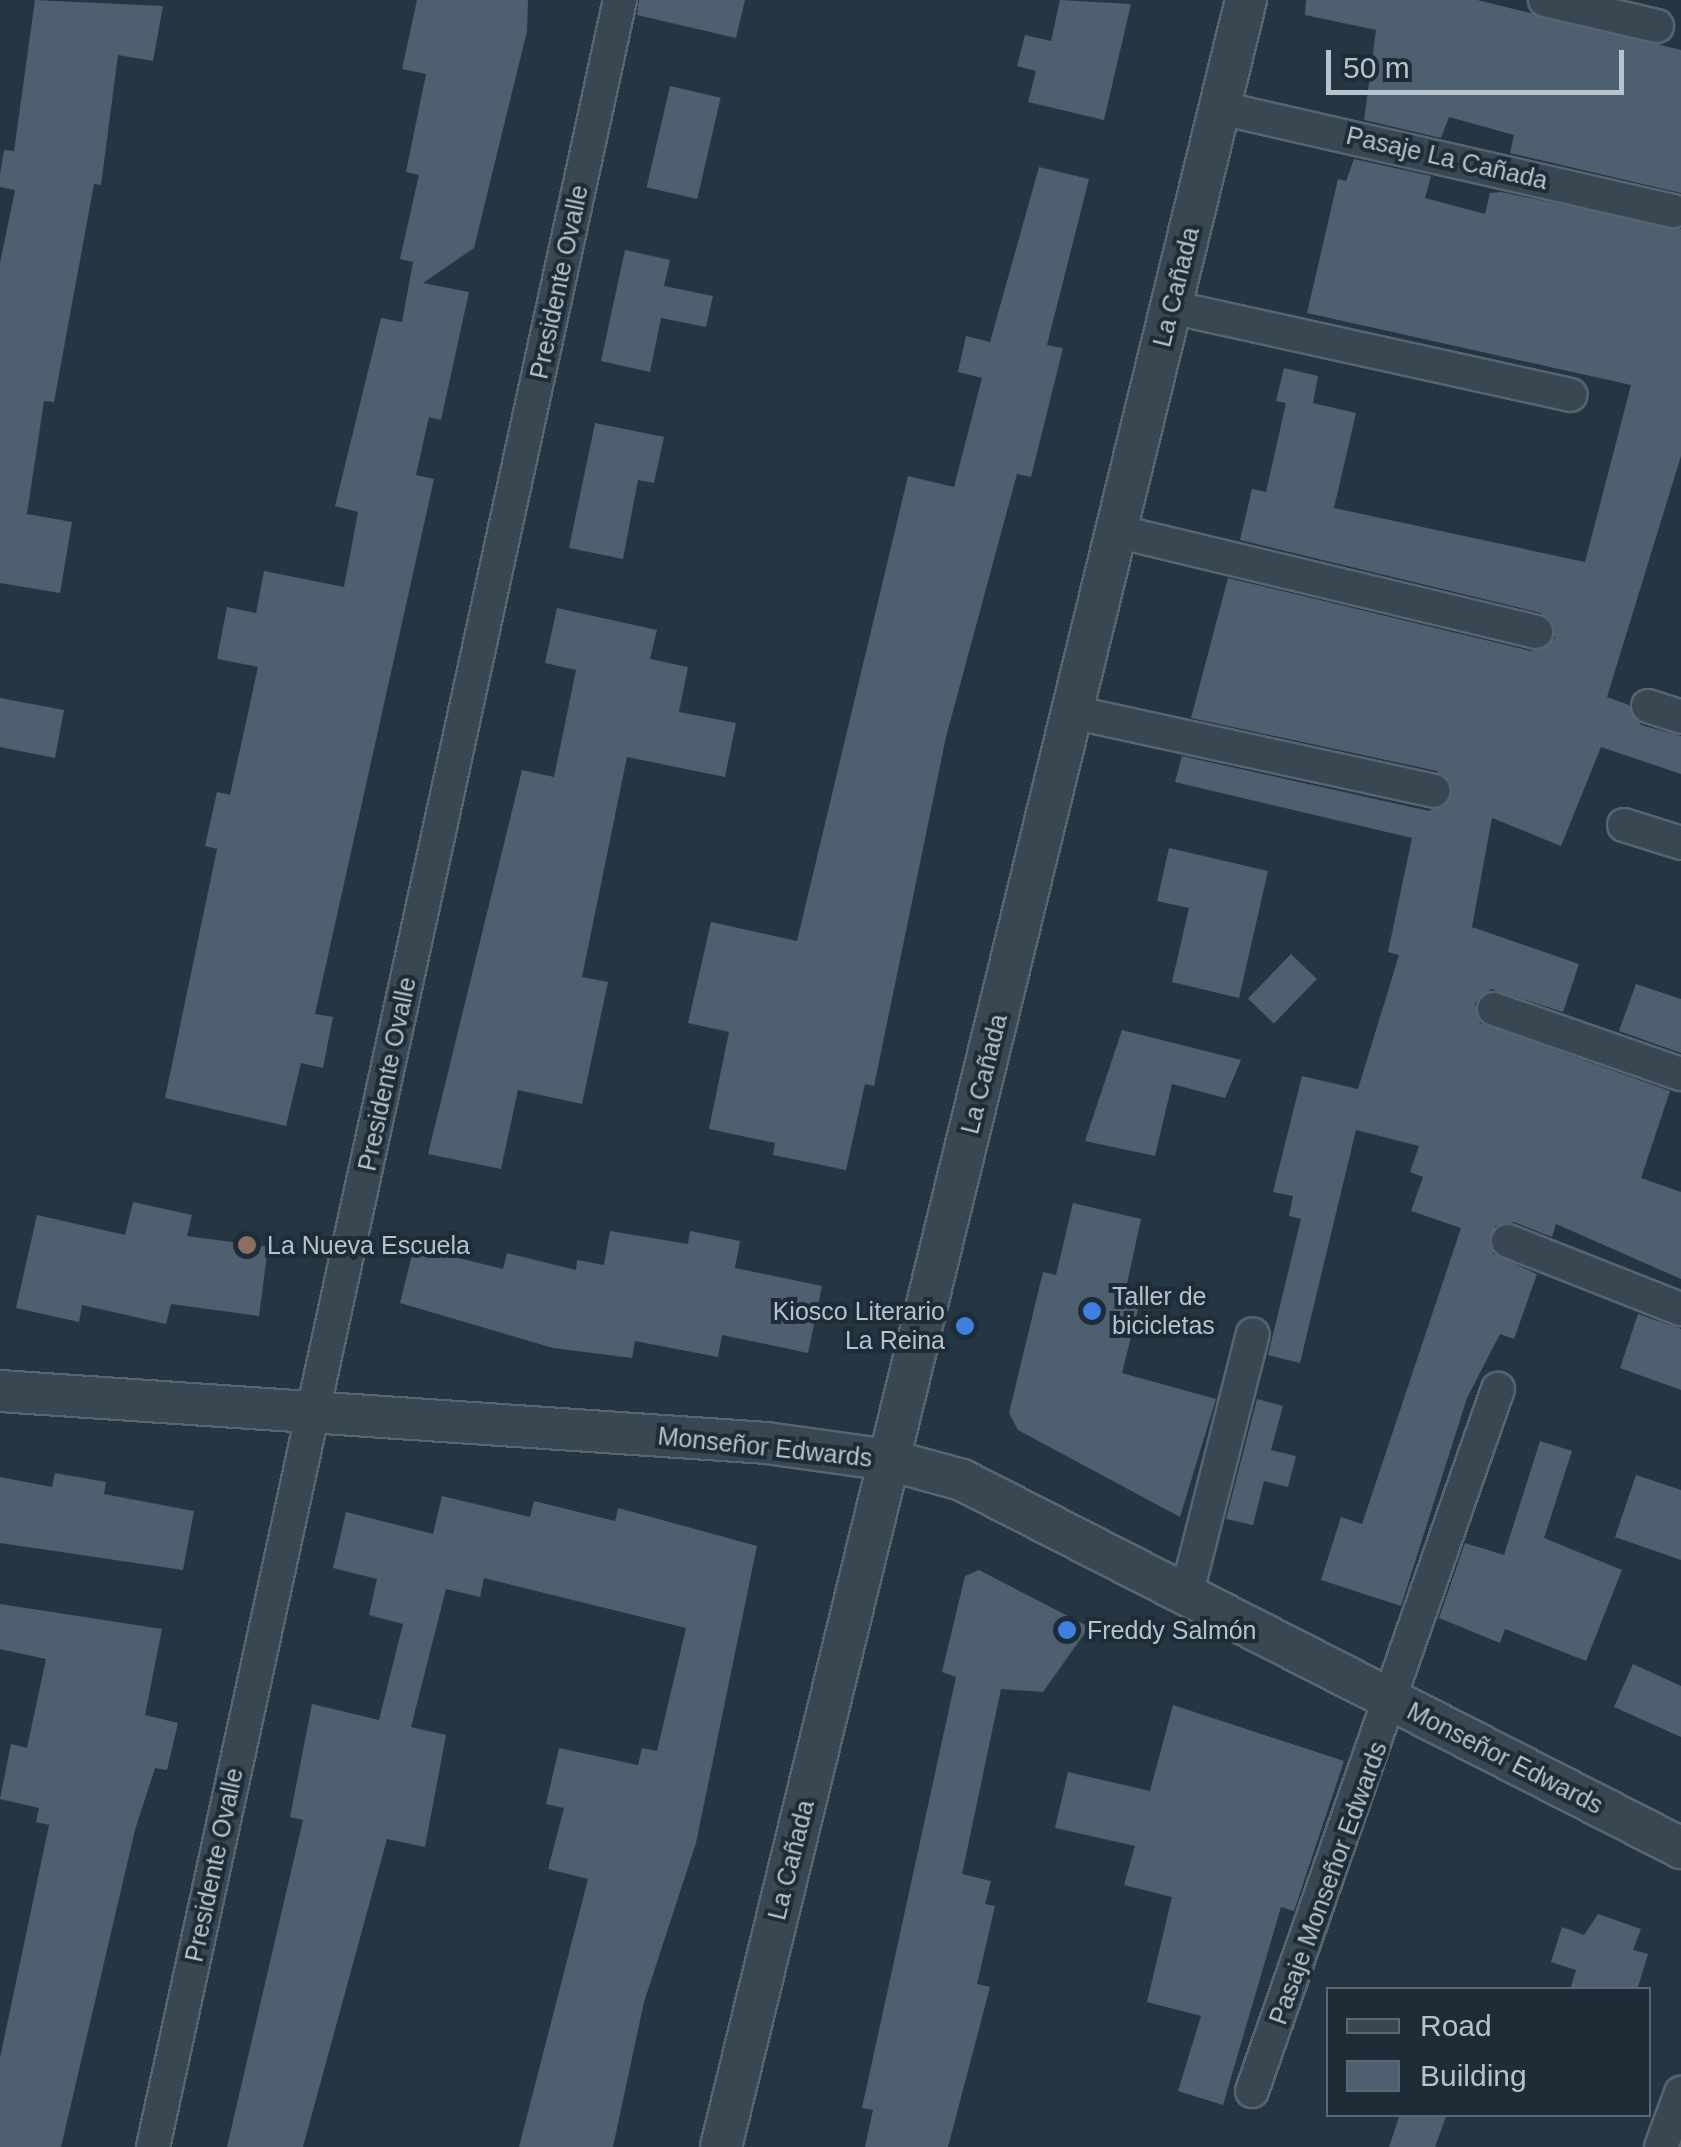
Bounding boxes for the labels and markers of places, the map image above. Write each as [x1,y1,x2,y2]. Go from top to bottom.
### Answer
place label: La Nueva Escuela [267,1230,470,1260]
marker: La Nueva Escuela [236,1234,258,1256]
place label: Taller de bicicletas [1112,1282,1215,1341]
place label: Kiosco Literario La Reina [773,1297,945,1356]
marker: Taller de bicicletas [1081,1300,1103,1322]
marker: Kiosco Literario La Reina [954,1315,976,1337]
place label: Freddy Salmón [1087,1615,1257,1645]
marker: Freddy Salmón [1056,1619,1078,1641]

